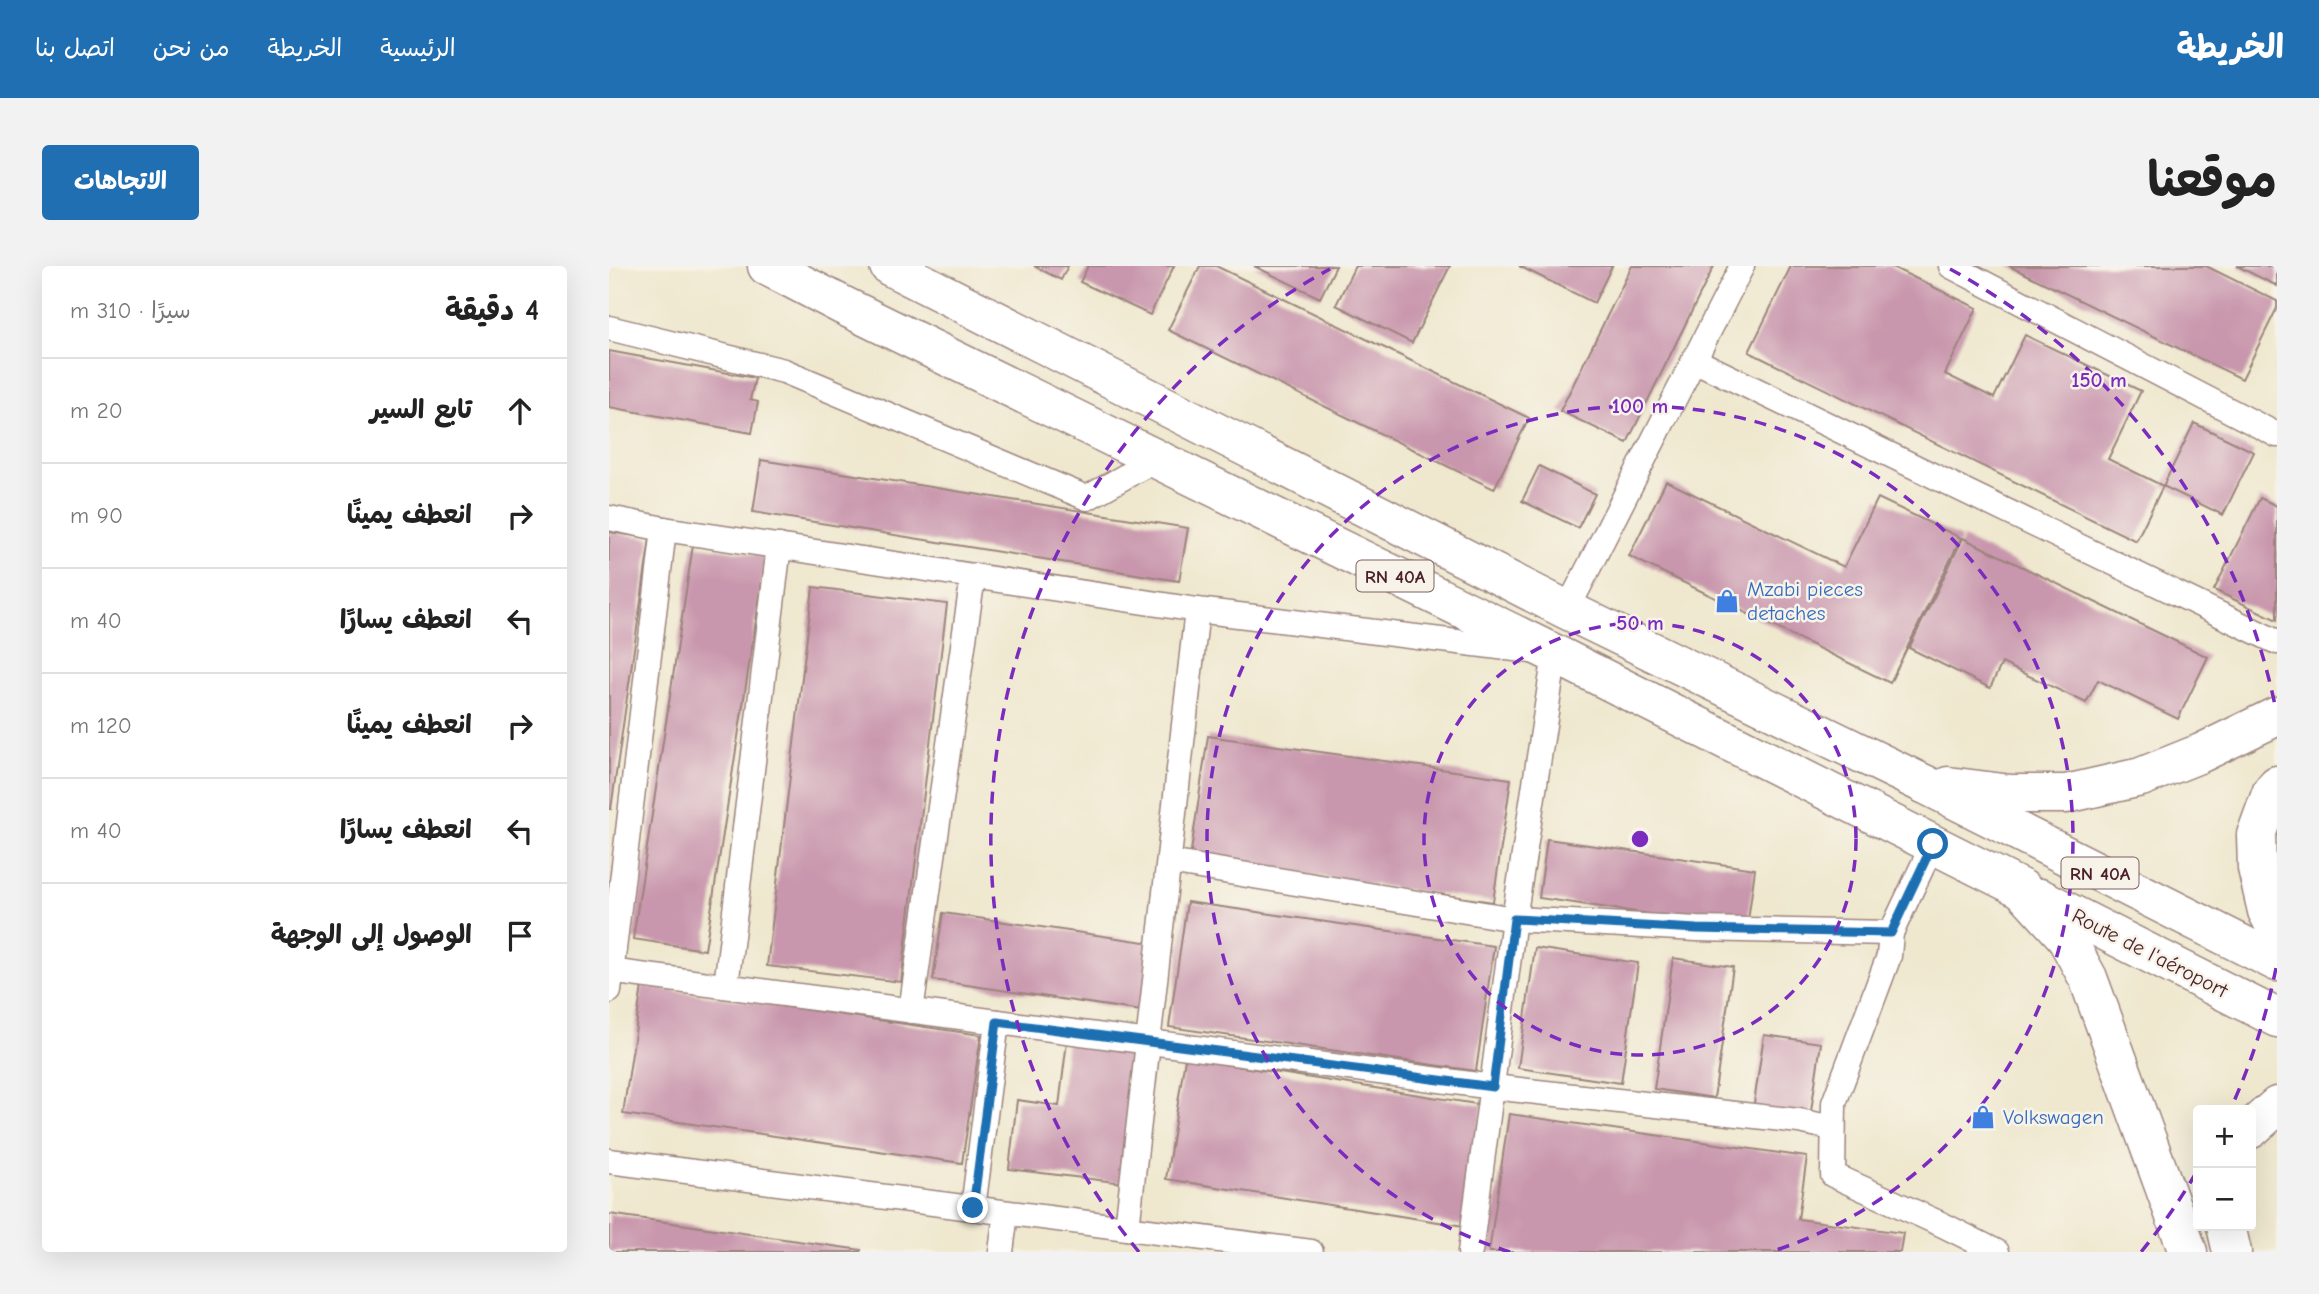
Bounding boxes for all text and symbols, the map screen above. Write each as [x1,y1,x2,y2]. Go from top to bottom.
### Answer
text: الخريطة [2177,28,2284,66]
text: اتصل بنا [35,34,115,62]
text: من نحن [153,34,229,62]
text: الخريطة [267,34,342,62]
text: الرئيسية [380,34,456,62]
button: الاتجاهات [42,145,199,220]
text: موقعنا [2147,152,2277,208]
text: 4 دقيقة [445,293,539,328]
text: سيرًا · 310 m [70,297,191,324]
text: 150 m [2071,368,2127,392]
icon: ahead [501,392,539,430]
text: 100 m [1612,394,1668,418]
text: تابع السير [370,395,472,425]
text: 20 m [70,397,123,424]
icon: right [501,497,539,535]
text: انعطف يمينًا [347,500,472,530]
text: 90 m [70,502,123,529]
road number: RN 40A [1357,560,1433,592]
place label: Mzabi pieces detaches [1747,577,1863,625]
shop icon: Mzabi pieces detaches [1713,587,1741,615]
icon: left [501,602,539,640]
text: انعطف يسارًا [340,605,472,635]
text: 40 m [70,607,122,634]
text: 50 m [1616,611,1664,635]
icon: right [501,707,539,745]
text: انعطف يمينًا [347,710,472,740]
text: 120 m [70,712,132,739]
icon: left [501,812,539,850]
text: انعطف يسارًا [340,815,472,845]
text: 40 m [70,817,122,844]
centre of rings [1628,827,1652,851]
route start [1917,828,1948,859]
road number: RN 40A [2061,858,2139,888]
street label: Route de l'aéroport [2068,903,2233,1003]
icon: arrive [501,917,539,955]
text: الوصول إلى الوجهة [271,920,472,950]
shop icon: Volkswagen [1969,1103,1997,1131]
place label: Volkswagen [2003,1105,2104,1129]
map controls [2193,1105,2256,1231]
button: + [2193,1105,2256,1168]
button: − [2193,1168,2256,1231]
route end [957,1192,988,1223]

